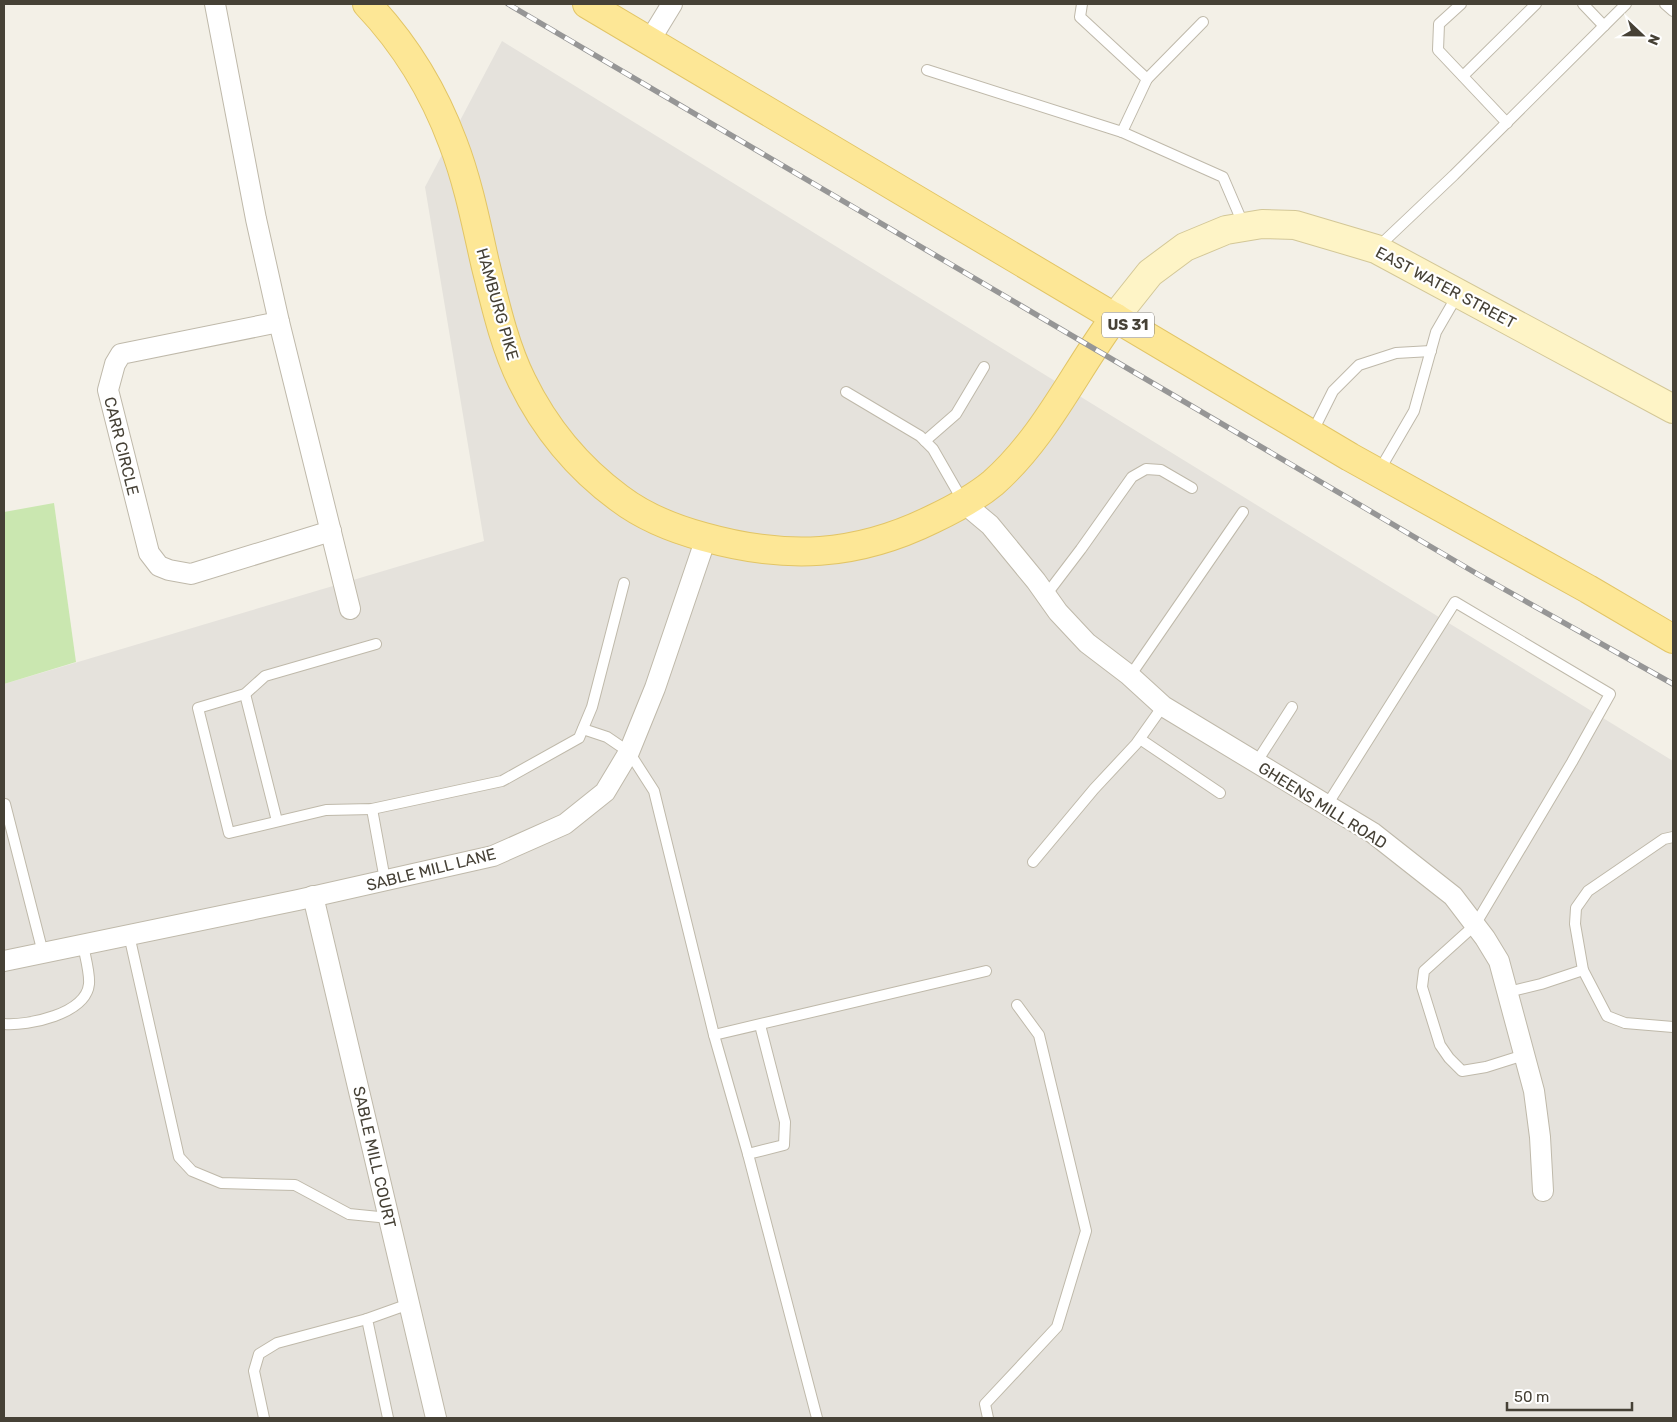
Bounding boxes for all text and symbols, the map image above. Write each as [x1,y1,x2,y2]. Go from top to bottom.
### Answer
north arrow [1617,10,1667,60]
text: N [1644,32,1663,48]
street label: EAST WATER STREET [1372,242,1519,332]
street label: HAMBURG PIKE [472,246,523,363]
road number: US 31 [1102,312,1154,338]
street label: CARR CIRCLE [100,395,143,497]
street label: GHEENS MILL ROAD [1255,758,1391,853]
street label: SABLE MILL LANE [364,844,498,895]
street label: SABLE MILL COURT [349,1084,400,1230]
scale bar [1507,1380,1632,1412]
text: 50 m [1514,1388,1549,1406]

